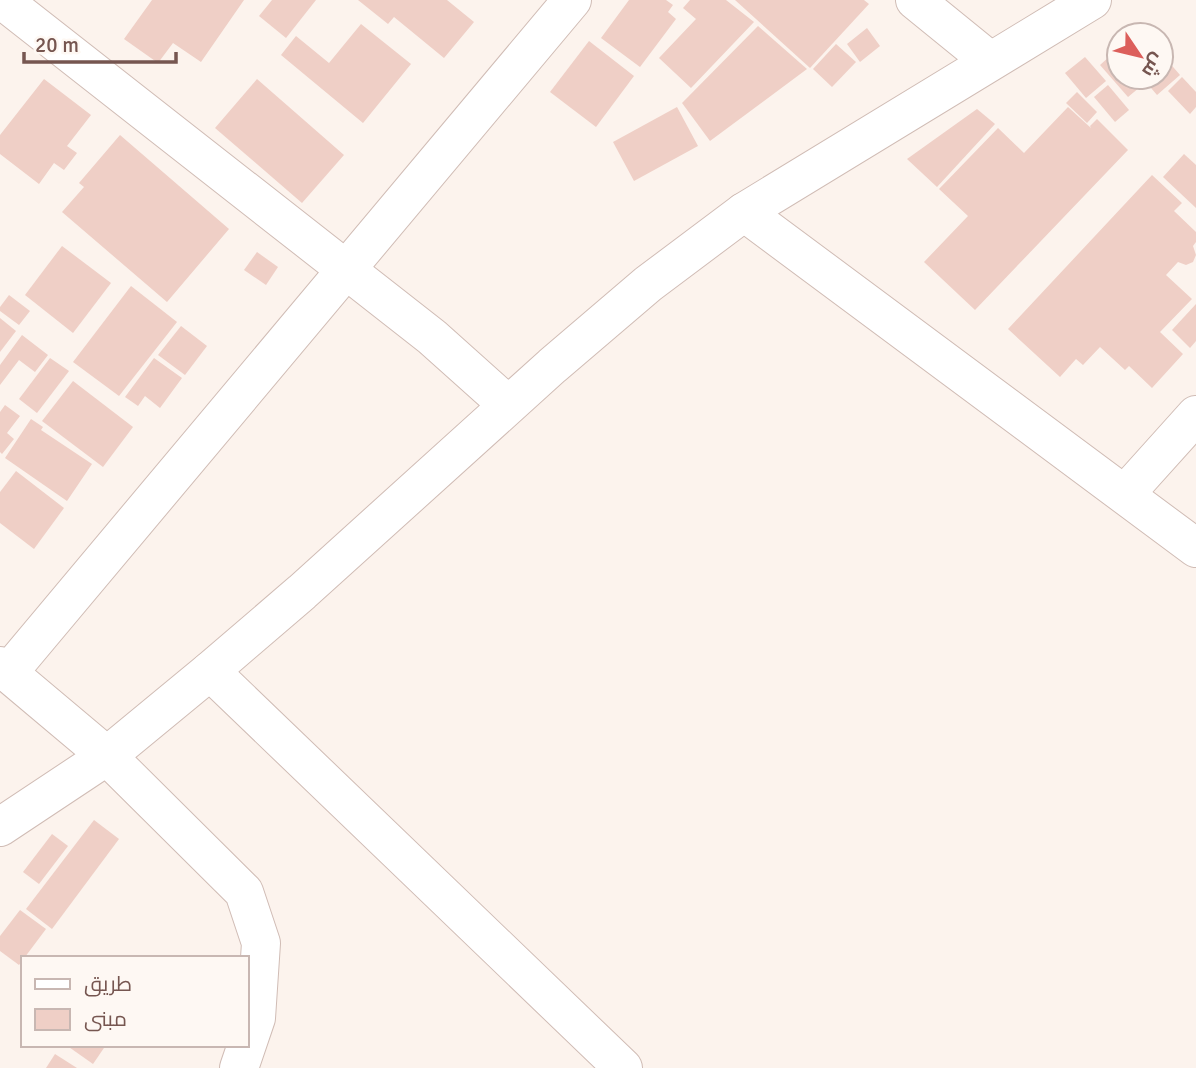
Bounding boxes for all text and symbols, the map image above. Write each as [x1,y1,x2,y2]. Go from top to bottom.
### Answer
scale bar [24,21,177,65]
north arrow [1105,21,1175,91]
text: 20 m [35,32,79,58]
text: ش [1136,48,1170,82]
legend [21,956,248,1047]
text: طريق [84,971,132,997]
text: مبنى [84,1006,127,1032]

